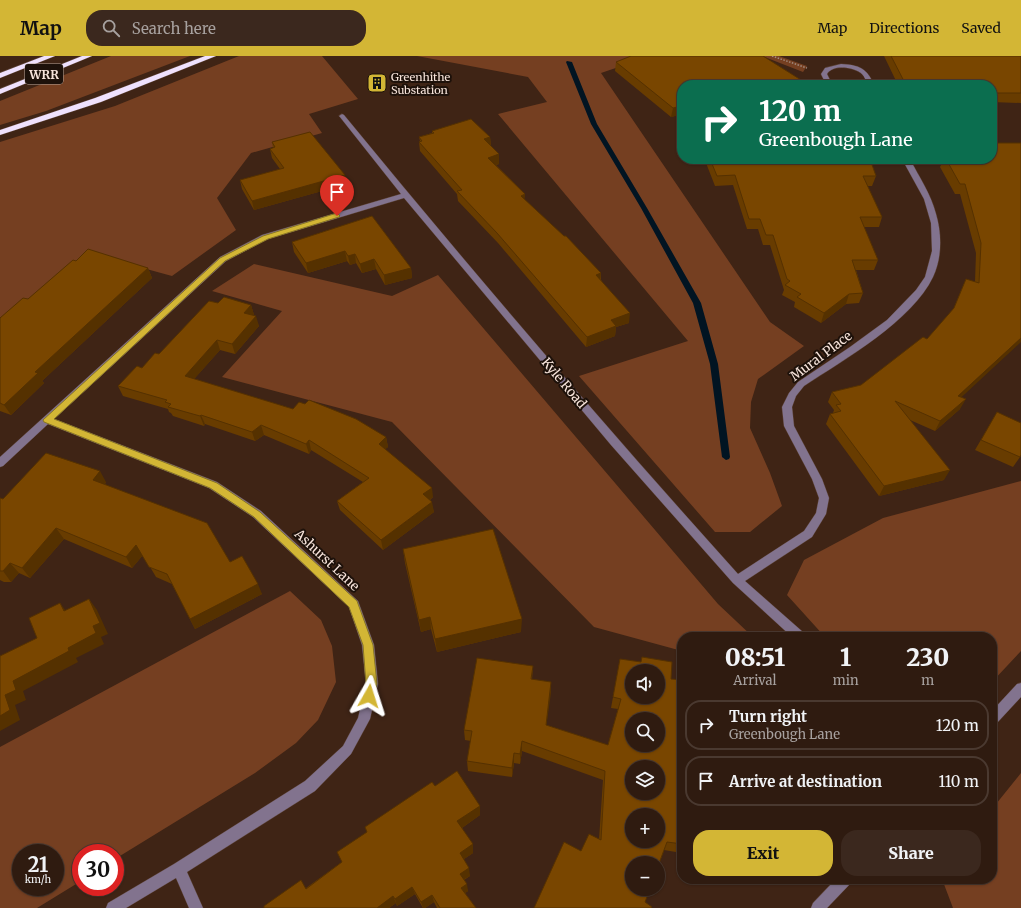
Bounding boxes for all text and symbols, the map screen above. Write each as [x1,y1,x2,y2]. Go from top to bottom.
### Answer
search box [86,10,366,46]
text: Map [20,16,62,40]
icon: search [100,17,122,39]
text: Search here [132,19,216,38]
text: Map [817,19,847,37]
text: Directions [869,19,939,37]
text: Saved [961,19,1001,37]
road number: WRR [25,64,63,84]
place label: Greenhithe Substation [391,70,451,97]
building icon: Greenhithe Substation [366,72,388,94]
text: 120 m [759,93,841,129]
icon: right [693,96,745,148]
text: Greenbough Lane [759,128,913,151]
pin [320,175,354,216]
icon: arrive [326,181,348,203]
street label: Mural Place [787,327,855,385]
street label: Kyle Road [538,354,590,412]
street label: Ashurst Lane [290,525,363,595]
text: 08:51 [725,642,785,673]
text: 1 [840,642,851,673]
text: 230 [906,642,949,673]
map controls [625,664,665,896]
button: sound [625,664,665,704]
text: Arrival [733,672,777,689]
text: min [833,672,859,689]
text: m [921,672,934,689]
position arrow [348,675,390,717]
text: Turn right [729,707,807,726]
button: search [625,712,665,752]
icon: right [695,714,717,736]
text: 120 m [936,716,979,735]
text: Greenbough Lane [729,726,840,743]
button: layers [625,760,665,800]
icon: arrive [695,770,717,792]
text: Arrive at destination [729,772,882,791]
text: 110 m [938,772,979,791]
button: + [625,808,665,848]
button: Exit [693,830,833,876]
button: Share [841,830,981,876]
speed limit sign: 30 [72,844,124,896]
text: 21 [28,852,48,877]
button: − [625,856,665,896]
text: km/h [25,873,51,886]

